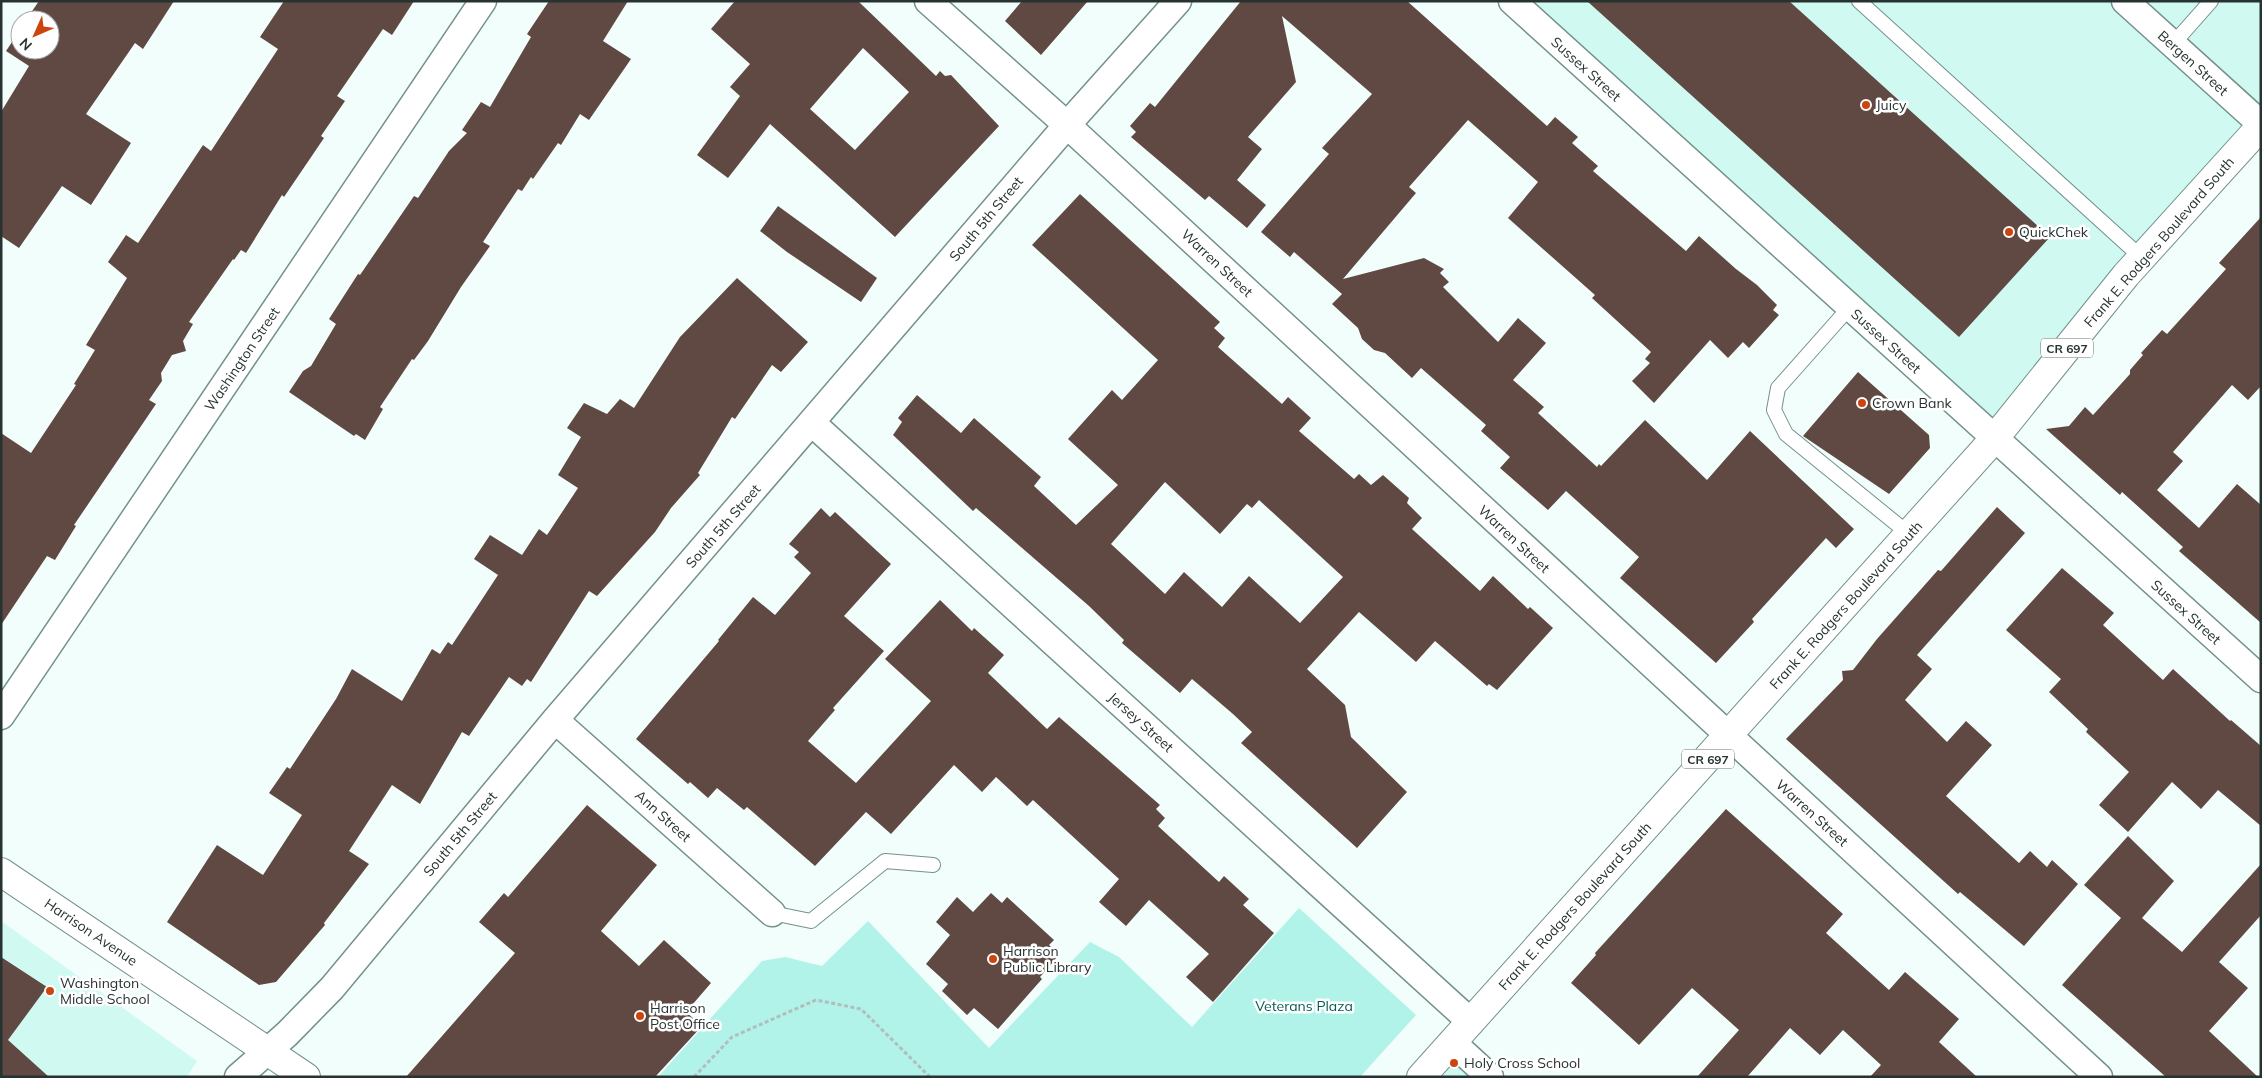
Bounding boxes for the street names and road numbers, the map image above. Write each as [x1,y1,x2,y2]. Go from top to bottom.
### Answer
street label: Bergen Street [2154,27,2232,99]
street label: Sussex Street [1547,33,1625,105]
street label: Frank E. Rodgers Boulevard South [2080,153,2238,331]
street label: South 5th Street [945,173,1027,265]
street label: Warren Street [1177,225,1257,301]
street label: Washington Street [201,303,284,414]
street label: Sussex Street [1847,305,1925,377]
road number: CR 697 [2041,338,2093,358]
street label: South 5th Street [682,480,764,572]
street label: Warren Street [1474,501,1554,577]
street label: Frank E. Rodgers Boulevard South [1766,517,1926,693]
street label: Sussex Street [2147,576,2225,648]
street label: Jersey Street [1105,688,1177,756]
road number: CR 697 [1682,750,1734,769]
street label: Warren Street [1772,776,1852,850]
street label: Ann Street [631,786,695,846]
street label: South 5th Street [419,788,501,880]
street label: Frank E. Rodgers Boulevard South [1495,818,1655,994]
street label: Harrison Avenue [41,894,141,970]

